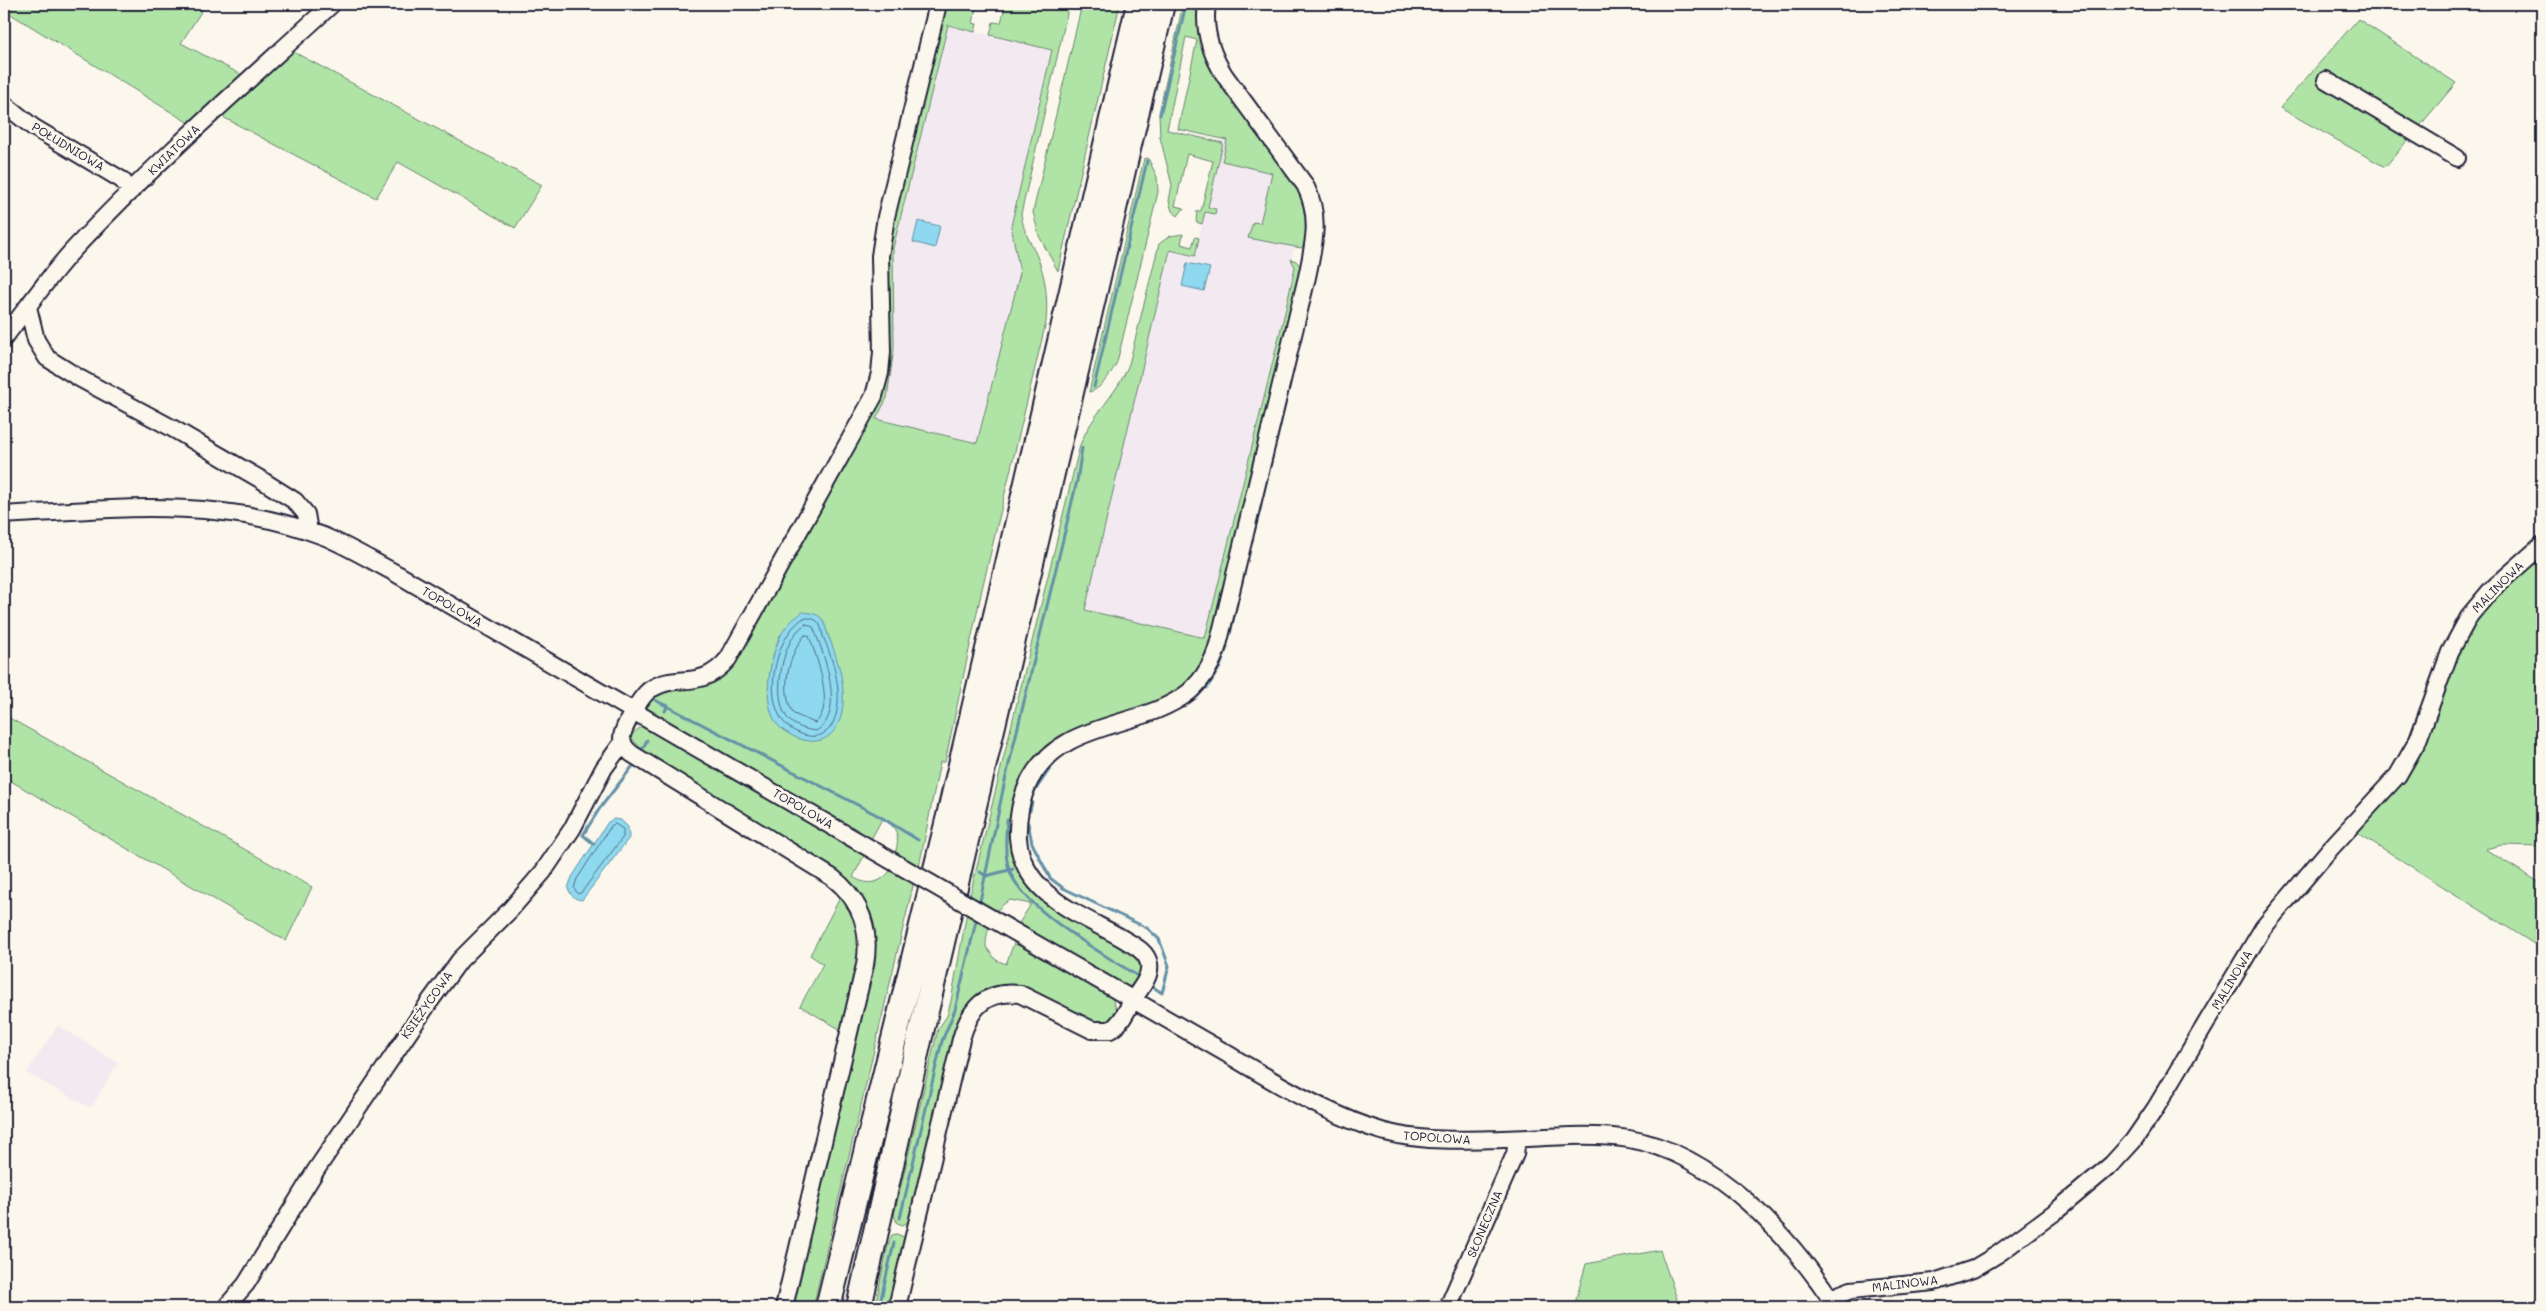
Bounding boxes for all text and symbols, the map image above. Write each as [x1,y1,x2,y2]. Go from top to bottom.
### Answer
street label: POŁUDNIOWA [29,118,108,174]
street label: KWIATOWA [144,120,203,178]
street label: MALINOWA [2468,557,2527,616]
street label: TOPOLOWA [419,582,486,630]
street label: TOPOLOWA [770,784,837,832]
street label: MALINOWA [2207,947,2255,1012]
street label: KSIĘŻYCOWA [397,967,455,1041]
street label: TOPOLOWA [1403,1127,1471,1147]
street label: SŁONECZNA [1463,1187,1505,1260]
street label: MALINOWA [1871,1271,1939,1295]

